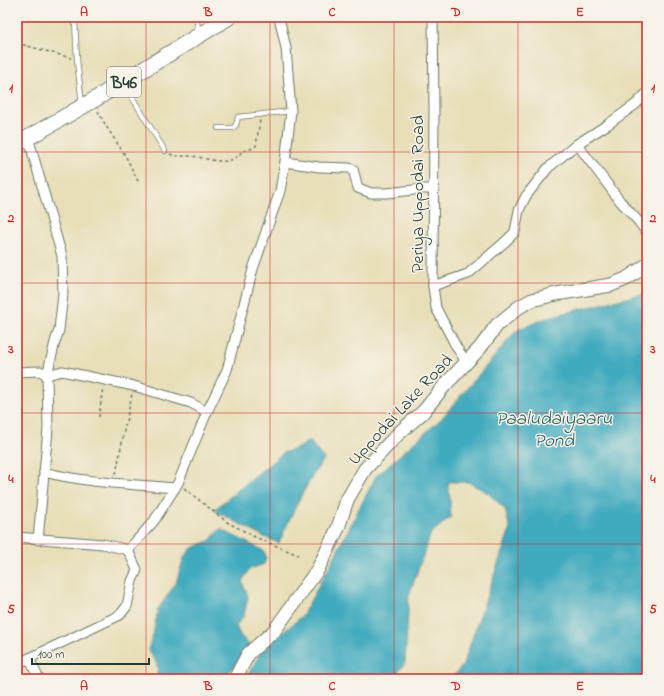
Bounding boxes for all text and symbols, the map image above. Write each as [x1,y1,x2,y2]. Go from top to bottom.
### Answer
text: A [80,3,88,22]
text: B [203,3,213,22]
text: C [328,3,336,22]
text: D [450,3,461,22]
text: E [576,3,584,22]
road number: B46 [107,67,141,97]
text: 1 [9,79,14,98]
text: 1 [651,79,656,98]
street label: Periya Uppodai Road [406,115,432,273]
text: 2 [7,209,15,228]
text: 2 [649,209,657,228]
text: 3 [7,340,14,359]
text: 3 [649,340,656,359]
street label: Uppodai Lake Road [343,349,460,472]
water label: Paaludaiyaaru Pond [496,406,612,455]
text: 4 [7,470,14,489]
text: 4 [649,470,656,489]
text: 5 [7,600,15,619]
text: 5 [649,600,657,619]
scale bar [32,640,149,666]
text: 100 m [38,646,65,664]
text: A [80,677,88,696]
text: B [203,677,213,696]
text: C [328,677,336,696]
text: D [450,677,461,696]
text: E [576,677,584,696]

